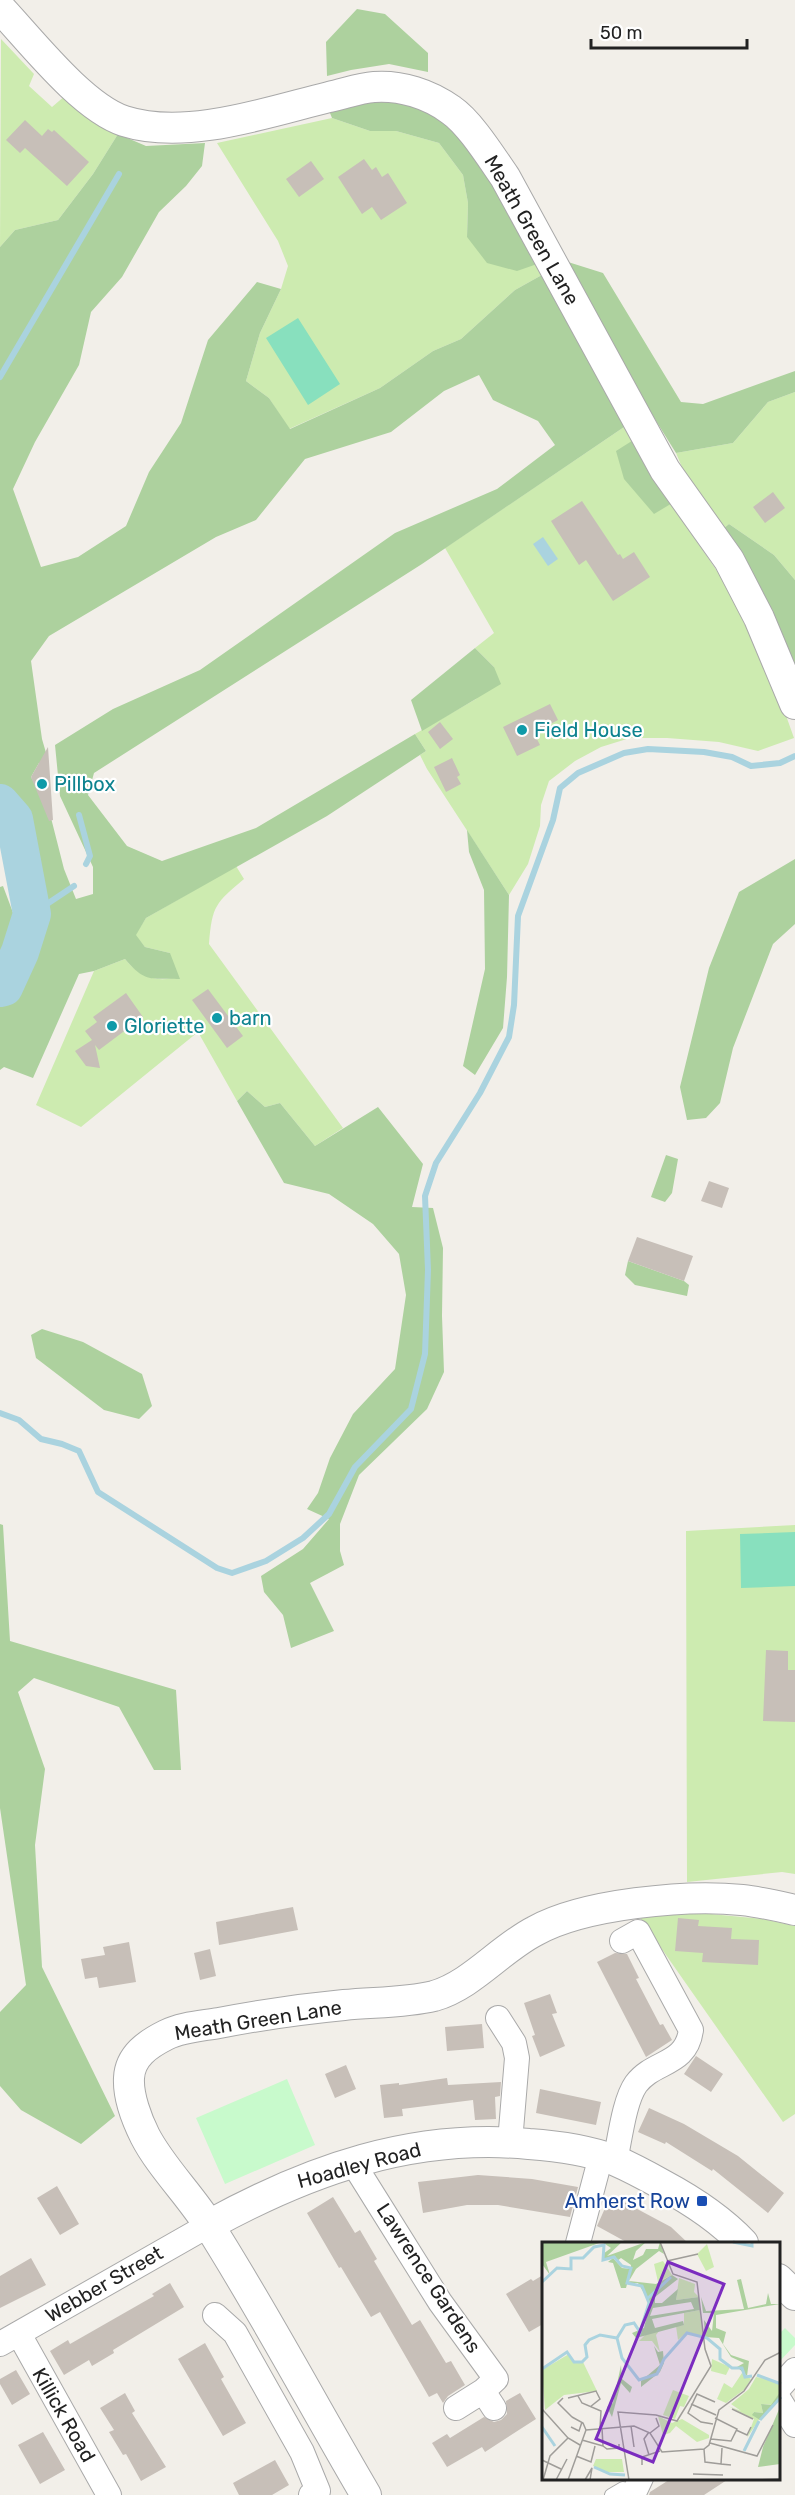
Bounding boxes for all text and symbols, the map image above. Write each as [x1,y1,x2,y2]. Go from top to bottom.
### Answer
scale bar [591,12,747,50]
text: 50 m [600,22,643,44]
street label: Meath Green Lane [479,151,585,309]
place label: Field House [534,718,643,742]
marker: Field House [515,723,529,737]
place label: Pillbox [54,772,116,796]
marker: Pillbox [35,777,49,791]
place label: barn [229,1006,272,1030]
marker: barn [210,1011,224,1025]
place label: Gloriette [124,1014,204,1038]
marker: Gloriette [105,1019,119,1033]
street label: Meath Green Lane [173,1995,343,2045]
street label: Hoadley Road [294,2137,424,2193]
place label: Amherst Row [565,2189,690,2213]
marker: Amherst Row [695,2194,709,2208]
street label: Lawrence Gardens [372,2199,486,2357]
street label: Webber Street [41,2241,167,2327]
inset map [542,2242,780,2480]
street label: Killick Road [27,2364,101,2466]

